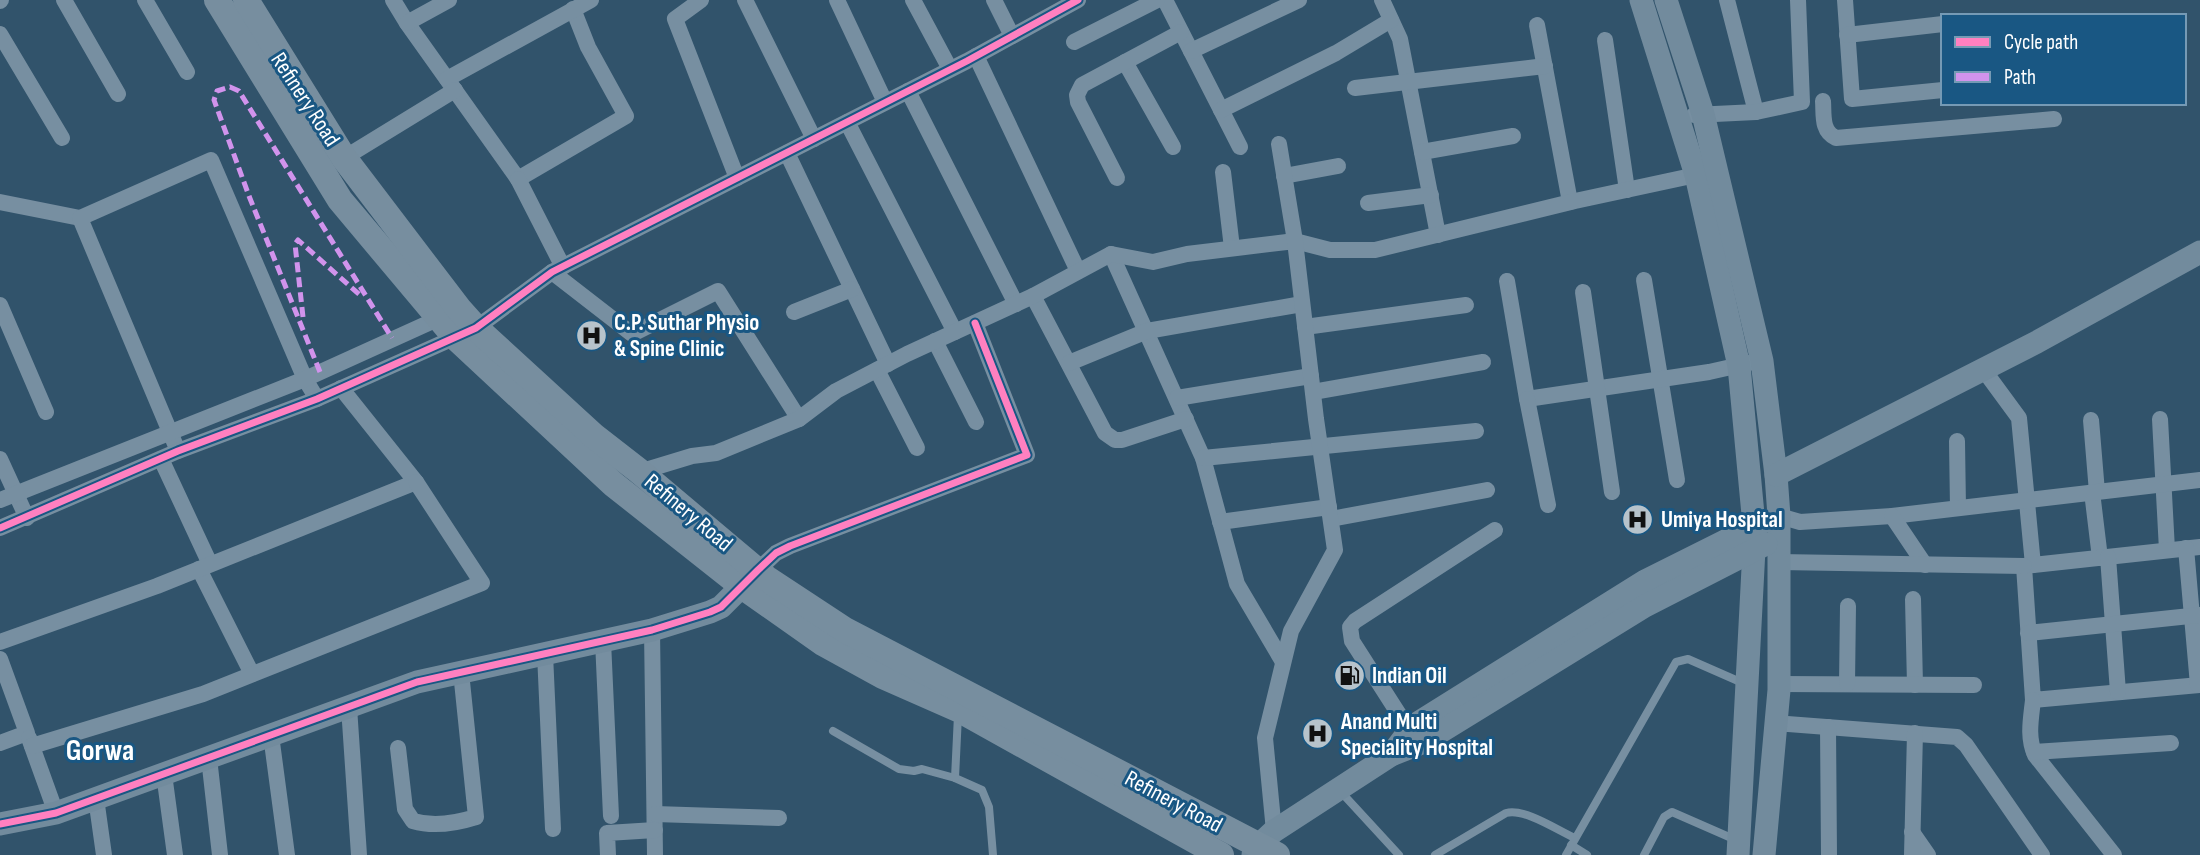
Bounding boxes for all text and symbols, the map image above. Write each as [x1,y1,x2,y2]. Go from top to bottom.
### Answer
legend [1941,14,2186,105]
text: Cycle path [2004,30,2078,55]
street label: Refinery Road [264,47,346,152]
text: Path [2004,65,2036,90]
place label: C.P. Suthar Physio & Spine Clinic [614,309,759,363]
hospital icon: C.P. Suthar Physio & Spine Clinic [574,318,608,352]
street label: Refinery Road [639,468,738,558]
hospital icon: Umiya Hospital [1621,502,1655,536]
place label: Umiya Hospital [1661,506,1783,534]
fuel station icon: Indian Oil [1332,658,1366,692]
place label: Indian Oil [1372,662,1447,690]
place label: Anand Multi Speciality Hospital [1340,708,1493,762]
hospital icon: Anand Multi Speciality Hospital [1301,717,1335,751]
district label: Gorwa [66,733,134,769]
street label: Refinery Road [1120,765,1227,839]

